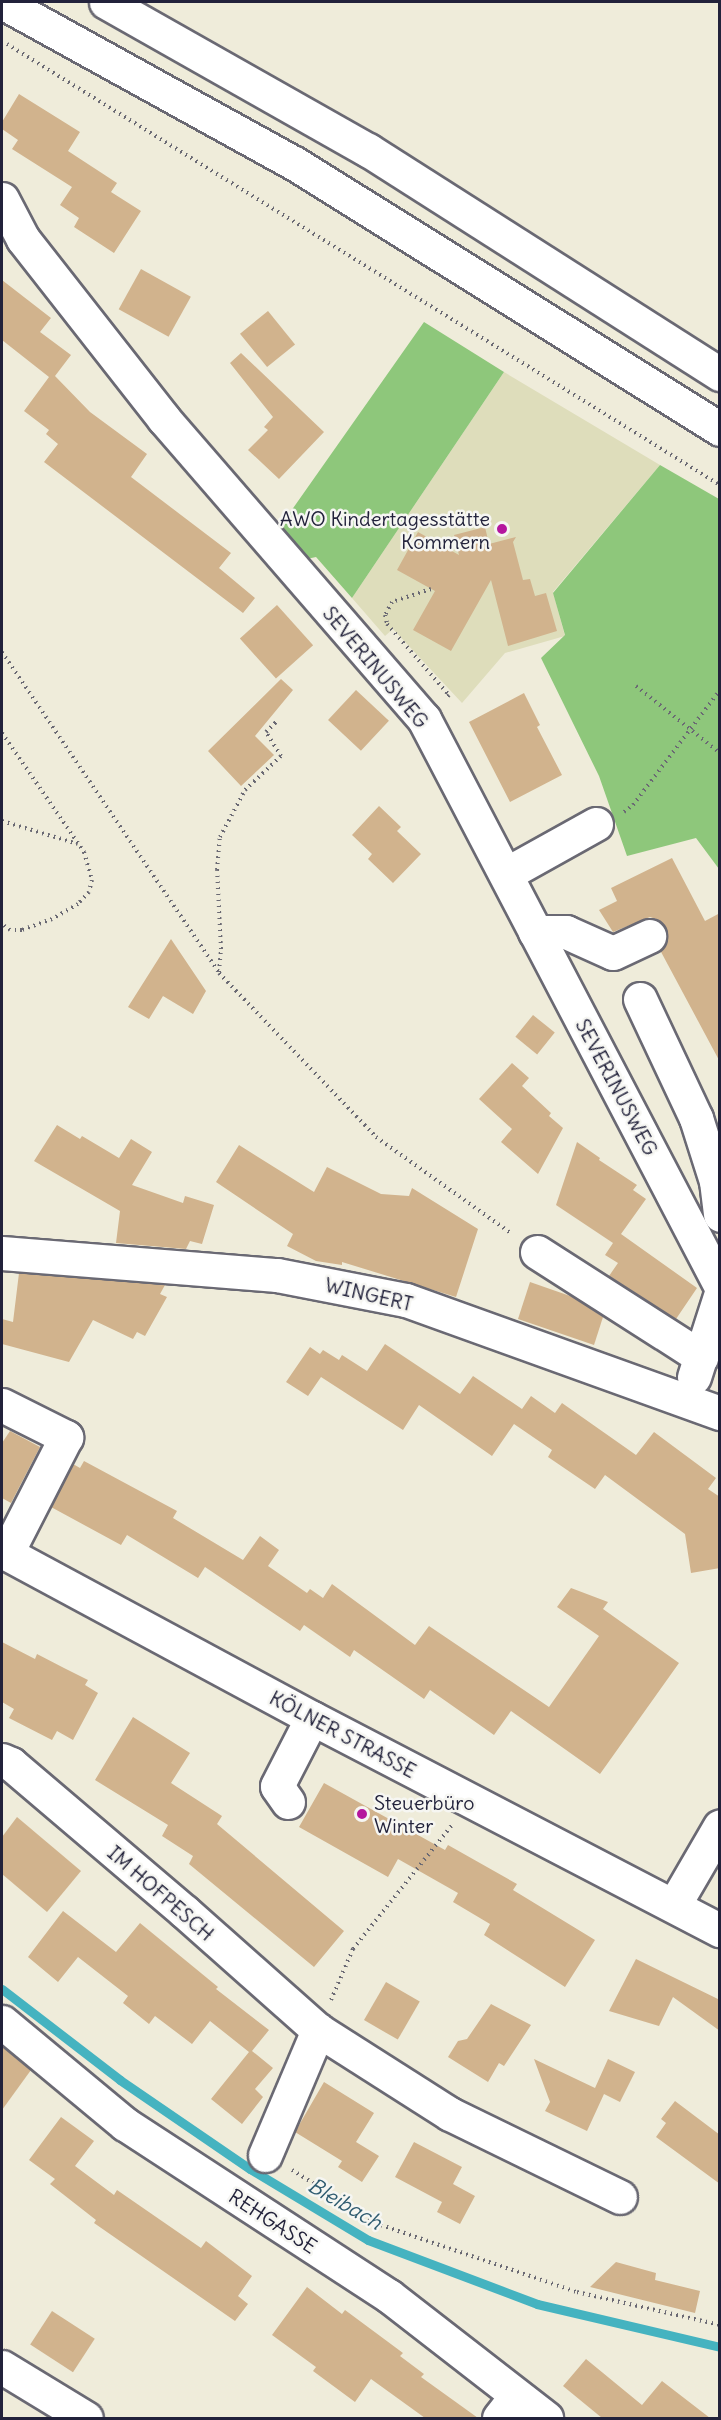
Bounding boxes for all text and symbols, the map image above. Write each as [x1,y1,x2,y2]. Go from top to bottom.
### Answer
place label: AWO Kindertagesstätte Kommern [280,506,490,553]
marker: AWO Kindertagesstätte Kommern [495,522,509,536]
street label: SEVERINUSWEG [318,601,434,733]
street label: SEVERINUSWEG [571,1015,663,1159]
street label: WINGERT [323,1272,415,1316]
street label: KÖLNER STRASSE [266,1685,420,1783]
place label: Steuerbüro Winter [374,1790,475,1837]
marker: Steuerbüro Winter [355,1807,369,1821]
street label: IM HOFPESCH [103,1840,219,1946]
water label: Bleibach [304,2173,386,2235]
street label: REHGASSE [225,2184,321,2258]

